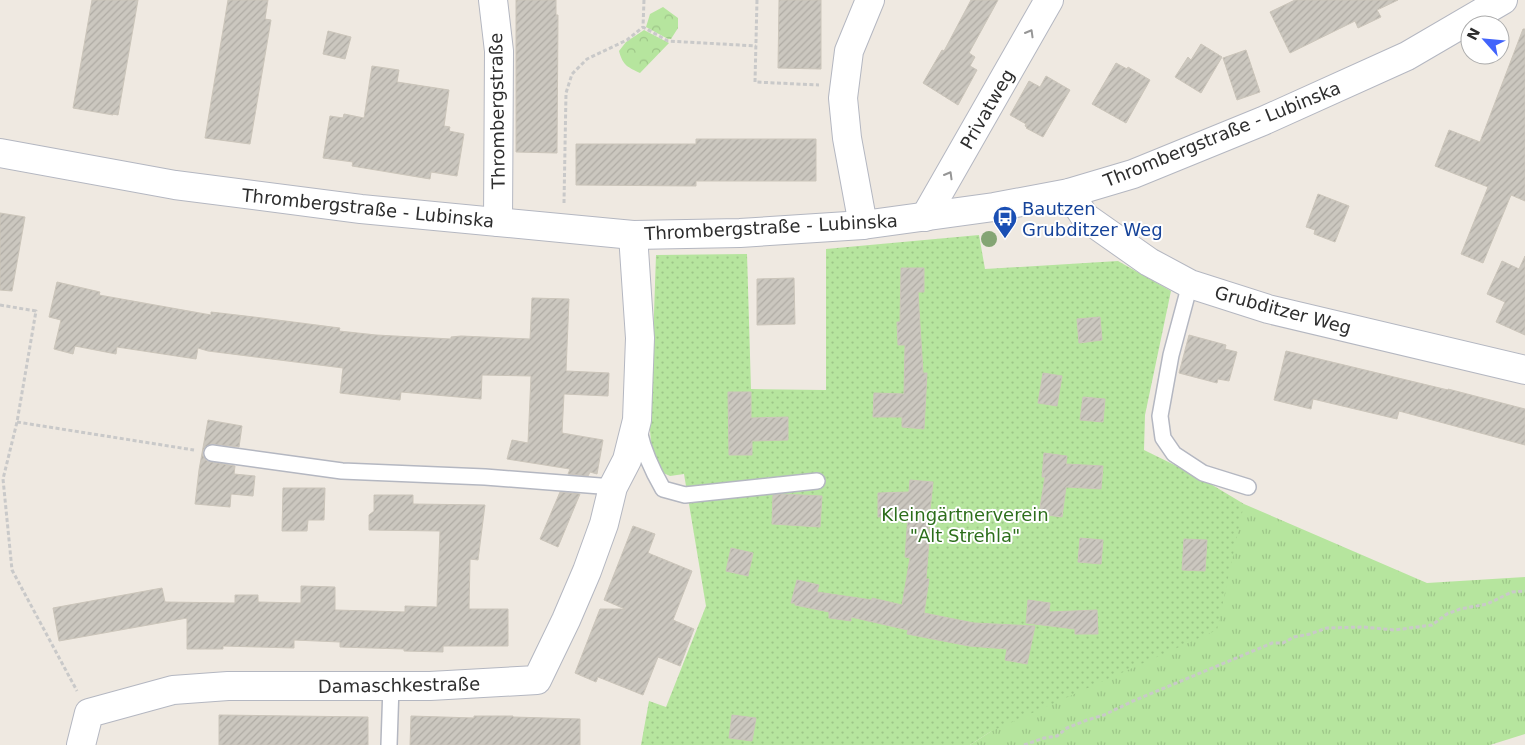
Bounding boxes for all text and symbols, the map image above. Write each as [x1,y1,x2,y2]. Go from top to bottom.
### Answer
north arrow [1460,15,1510,65]
text: N [1464,25,1483,43]
one-way arrow [1023,30,1033,39]
street label: Thrombergstraße [485,33,509,190]
street label: Privatweg [956,65,1018,153]
street label: Thrombergstraße - Lubinska [1100,77,1344,192]
one-way arrow [943,171,953,180]
street label: Thrombergstraße - Lubinska [240,184,495,232]
place label: Bautzen Grubditzer Weg [1022,198,1163,240]
bus stop icon: Bautzen Grubditzer Weg [992,205,1018,239]
street label: Thrombergstraße - Lubinska [643,210,898,244]
street label: Grubditzer Weg [1212,282,1354,338]
park label: Kleingärtnerverein "Alt Strehla" [881,504,1049,546]
street label: Damaschkestraße [318,673,480,697]

